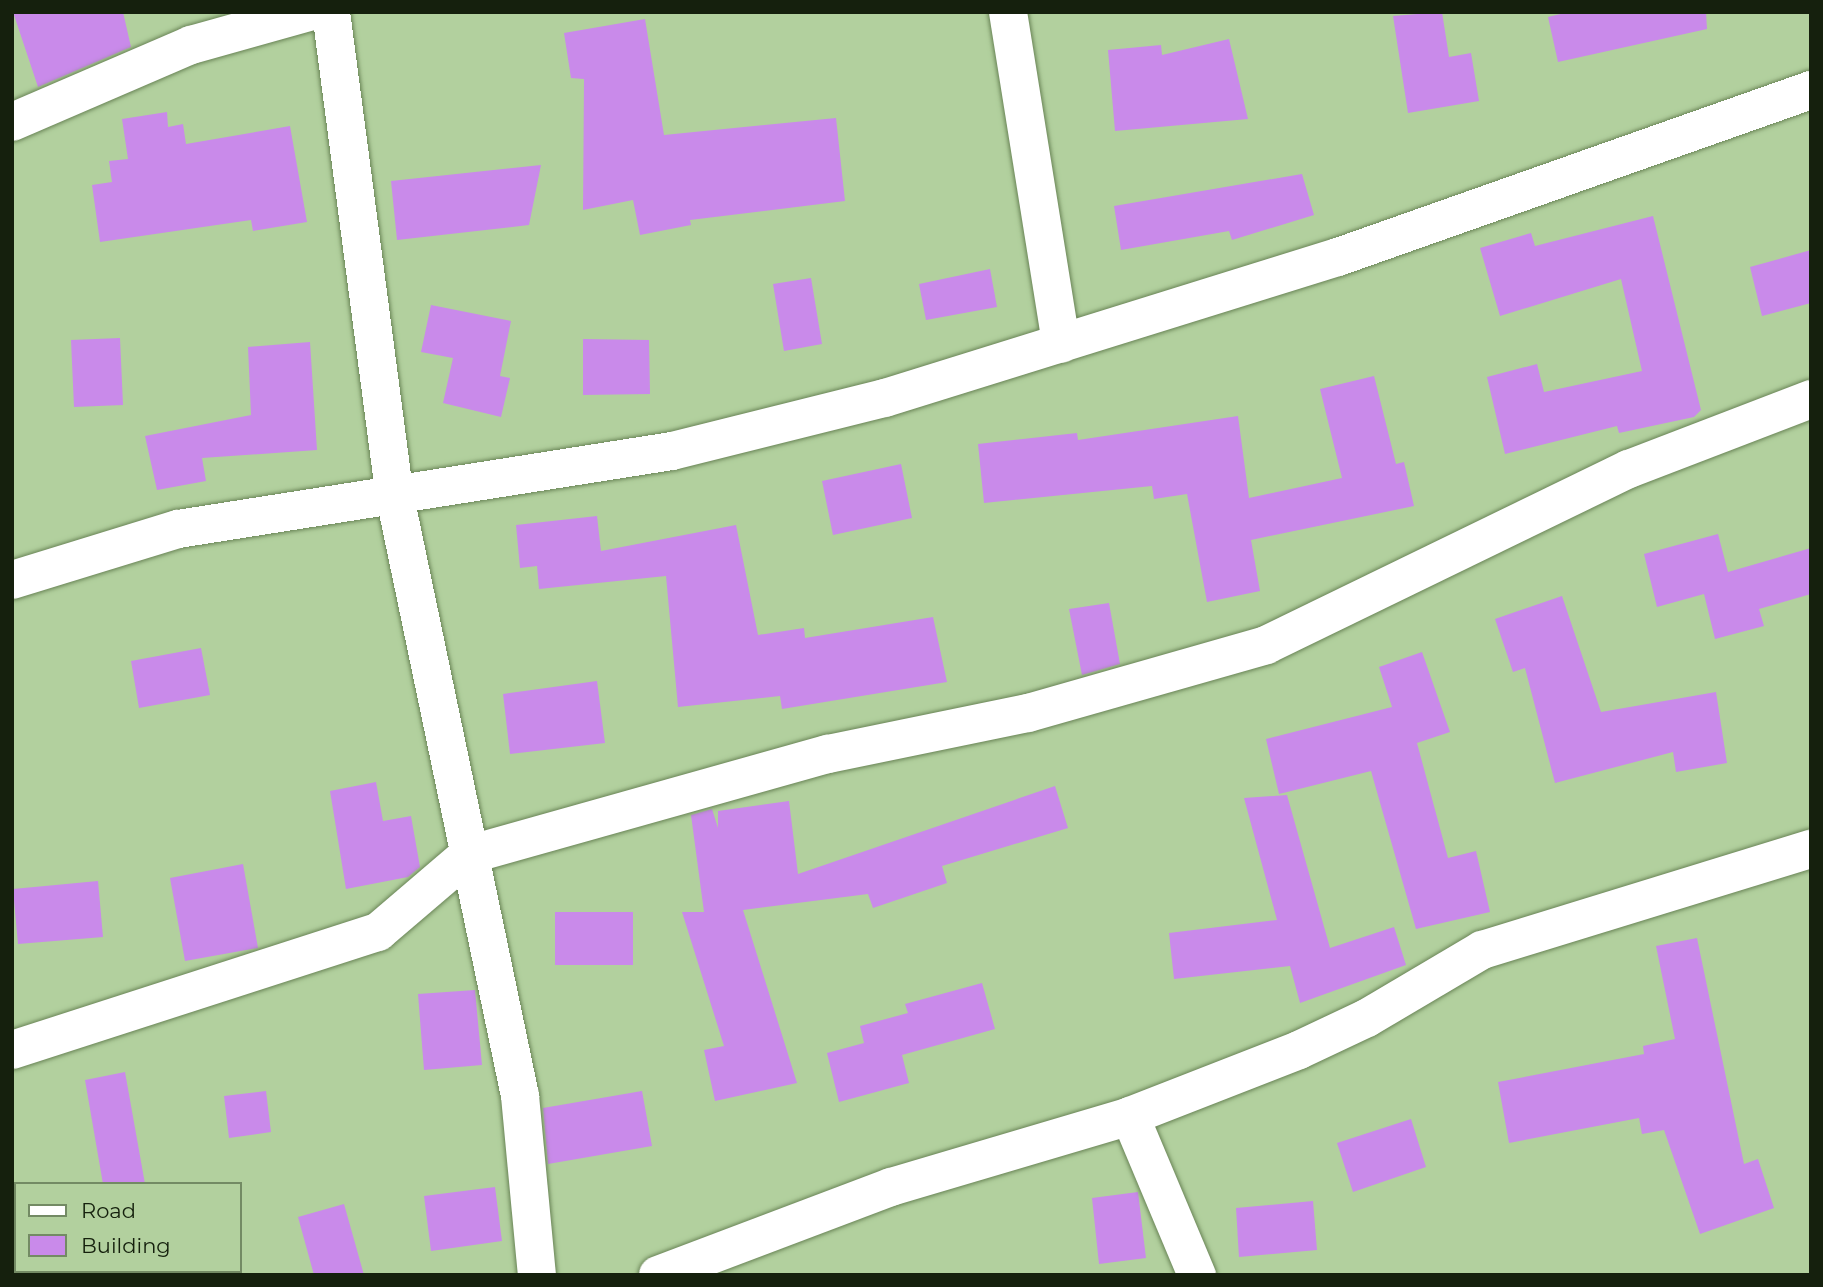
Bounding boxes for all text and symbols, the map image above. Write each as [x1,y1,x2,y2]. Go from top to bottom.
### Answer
legend [14,1182,242,1273]
text: Road [81,1198,136,1223]
text: Building [81,1233,171,1258]

